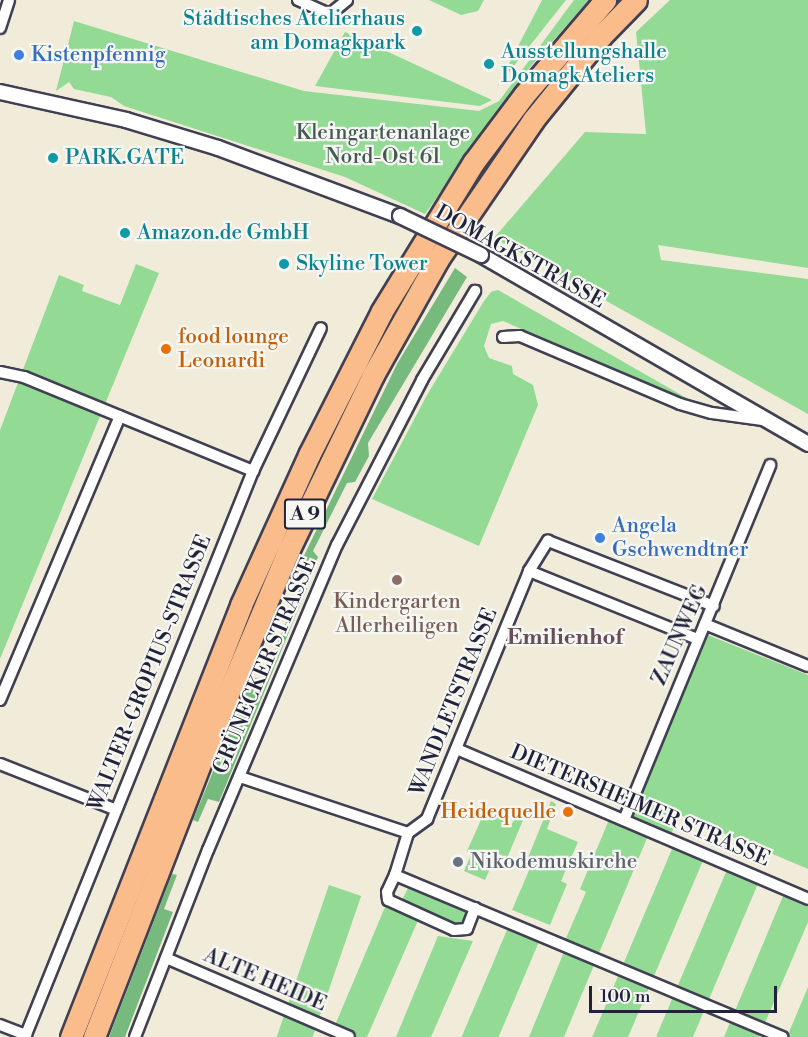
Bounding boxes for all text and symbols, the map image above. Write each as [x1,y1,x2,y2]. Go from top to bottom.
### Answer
place label: Städtisches Atelierhaus am Domagkpark [183,6,405,56]
marker: Städtisches Atelierhaus am Domagkpark [410,24,424,38]
place label: Ausstellungshalle DomagkAteliers [501,39,667,89]
place label: Kistenpfennig [31,42,166,68]
marker: Kistenpfennig [12,48,26,62]
marker: Ausstellungshalle DomagkAteliers [482,57,496,71]
park label: Kleingartenanlage Nord-Ost 61 [296,120,470,170]
place label: PARK.GATE [65,145,184,171]
marker: PARK.GATE [46,151,60,165]
street label: DOMAGKSTRASSE [431,200,609,314]
place label: Amazon.de GmbH [137,220,309,246]
marker: Amazon.de GmbH [118,226,132,240]
place label: Skyline Tower [296,251,428,277]
marker: Skyline Tower [277,257,291,271]
place label: food lounge Leonardi [178,324,289,374]
marker: food lounge Leonardi [159,342,173,356]
road number: A 9 [282,497,328,531]
place label: Angela Gschwendtner [612,513,749,563]
street label: WALTER-GROPIUS-STRASSE [83,531,217,815]
marker: Angela Gschwendtner [593,531,607,545]
street label: GRÜNECKER STRASSE [208,554,322,778]
marker: Kindergarten Allerheiligen [390,573,404,587]
street label: ZAUNWEG [647,581,713,689]
place label: Kindergarten Allerheiligen [333,589,461,639]
street label: WANDLETSTRASSE [405,604,503,800]
district label: Emilienhof [507,625,623,651]
street label: DIETERSHEIMER STRASSE [506,740,774,872]
place label: Heidequelle [441,799,556,825]
marker: Heidequelle [561,805,575,819]
place label: Nikodemuskirche [470,849,637,875]
marker: Nikodemuskirche [451,855,465,869]
street label: ALTE HEIDE [200,943,330,1017]
scale bar [592,974,780,1012]
text: 100 m [600,985,651,1008]

